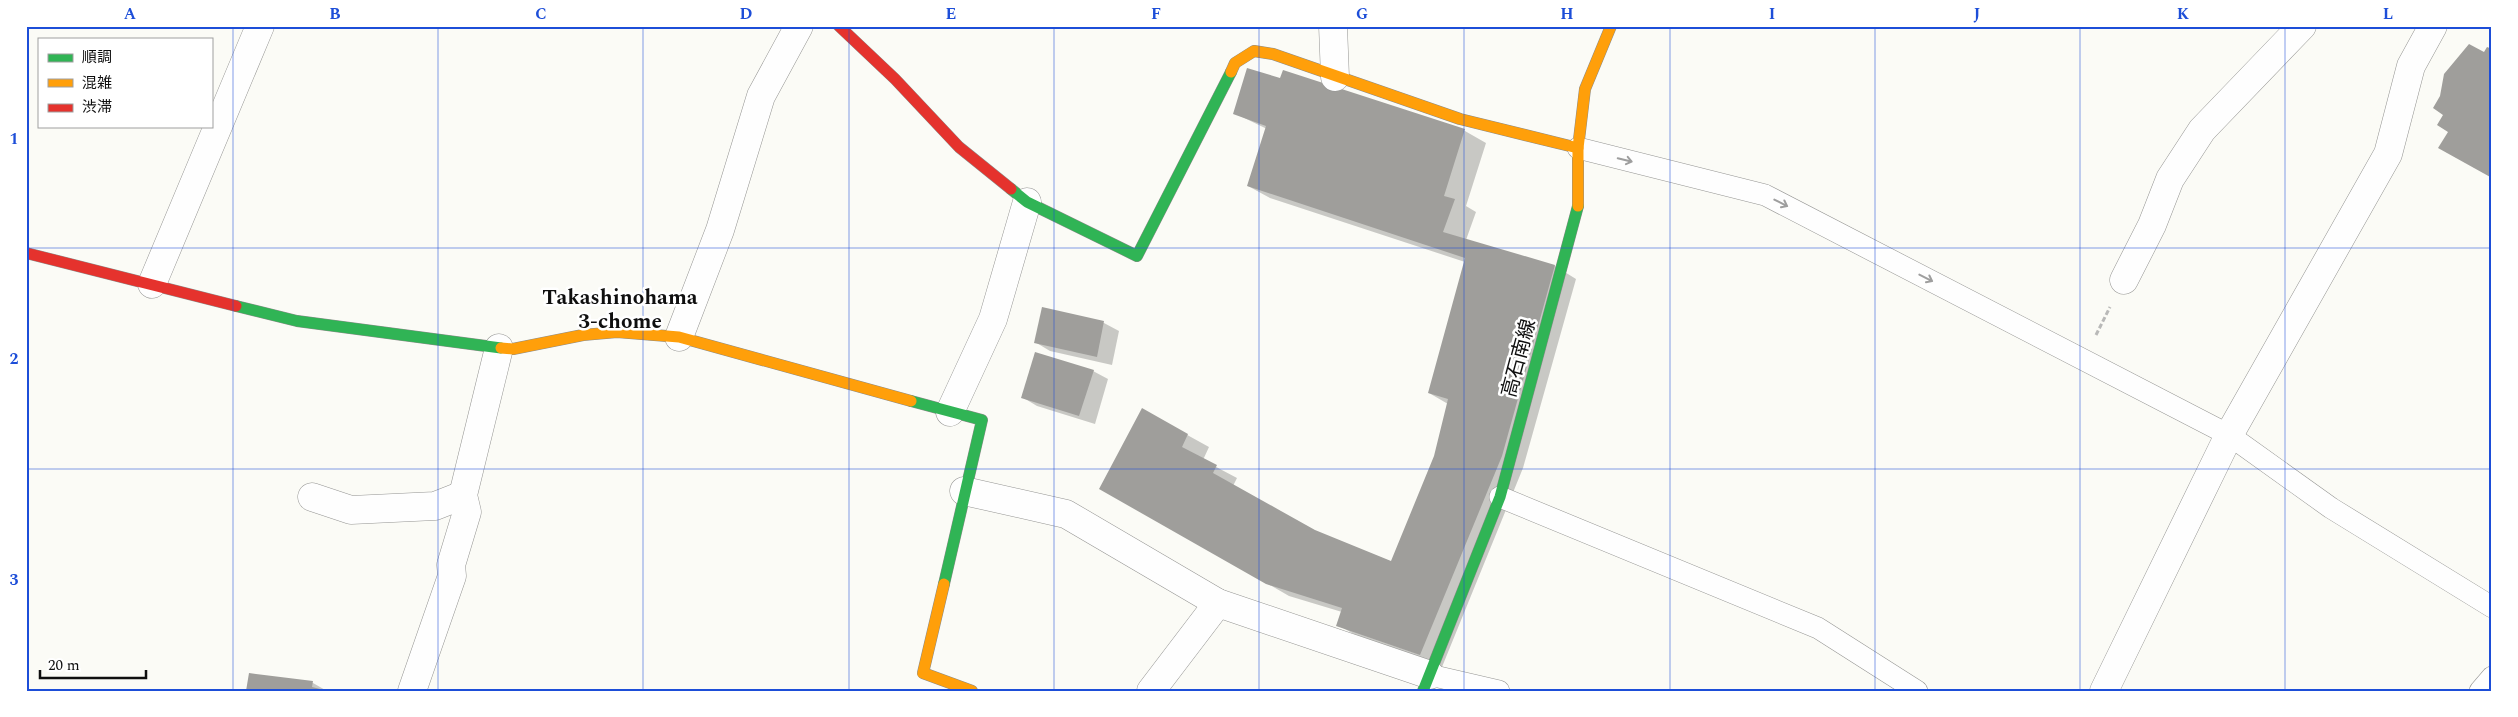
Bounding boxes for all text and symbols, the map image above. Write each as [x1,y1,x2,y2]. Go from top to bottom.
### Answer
text: A [124,2,137,26]
text: B [329,2,341,26]
text: C [535,2,547,26]
text: D [740,2,753,26]
text: E [946,2,956,26]
text: F [1151,2,1161,26]
text: G [1356,2,1368,26]
text: H [1560,2,1574,26]
text: I [1769,2,1775,26]
text: J [1974,2,1981,26]
text: K [2177,2,2190,26]
text: L [2383,2,2393,26]
legend [38,38,212,128]
text: 順調 [82,46,112,69]
text: 混雑 [82,72,112,95]
text: 渋滞 [82,96,112,119]
text: 1 [10,127,18,151]
one-way arrow [1617,156,1633,165]
one-way arrow [1774,198,1789,208]
one-way arrow [1918,274,1933,283]
district label: Takashinohama 3-chome [542,282,698,338]
street label: 高石南線 [1494,316,1544,401]
text: 2 [10,347,19,371]
text: 3 [10,568,19,592]
scale bar [40,647,146,679]
text: 20 m [48,654,80,677]

